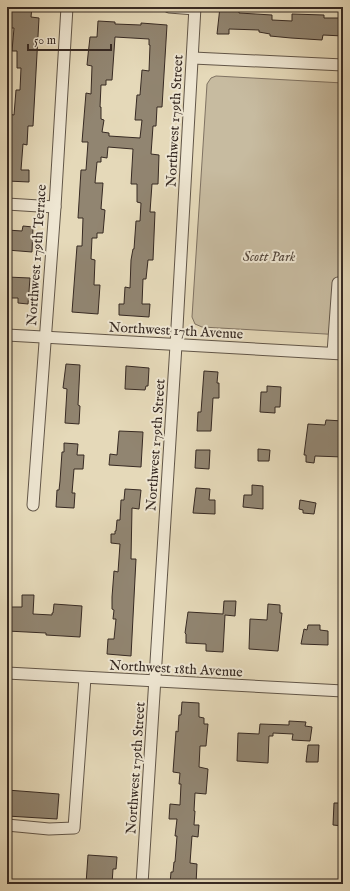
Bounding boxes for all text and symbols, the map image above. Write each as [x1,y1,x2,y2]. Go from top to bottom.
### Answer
scale bar [28,26,111,52]
text: 50 m [34,33,56,48]
street label: Northwest 179th Street [163,54,187,188]
street label: Northwest 179th Terrace [23,183,51,327]
park label: Scott Park [243,248,296,266]
street label: Northwest 17th Avenue [108,318,244,344]
street label: Northwest 179th Street [142,378,170,512]
street label: Northwest 18th Avenue [109,657,244,682]
street label: Northwest 179th Street [122,701,150,835]

